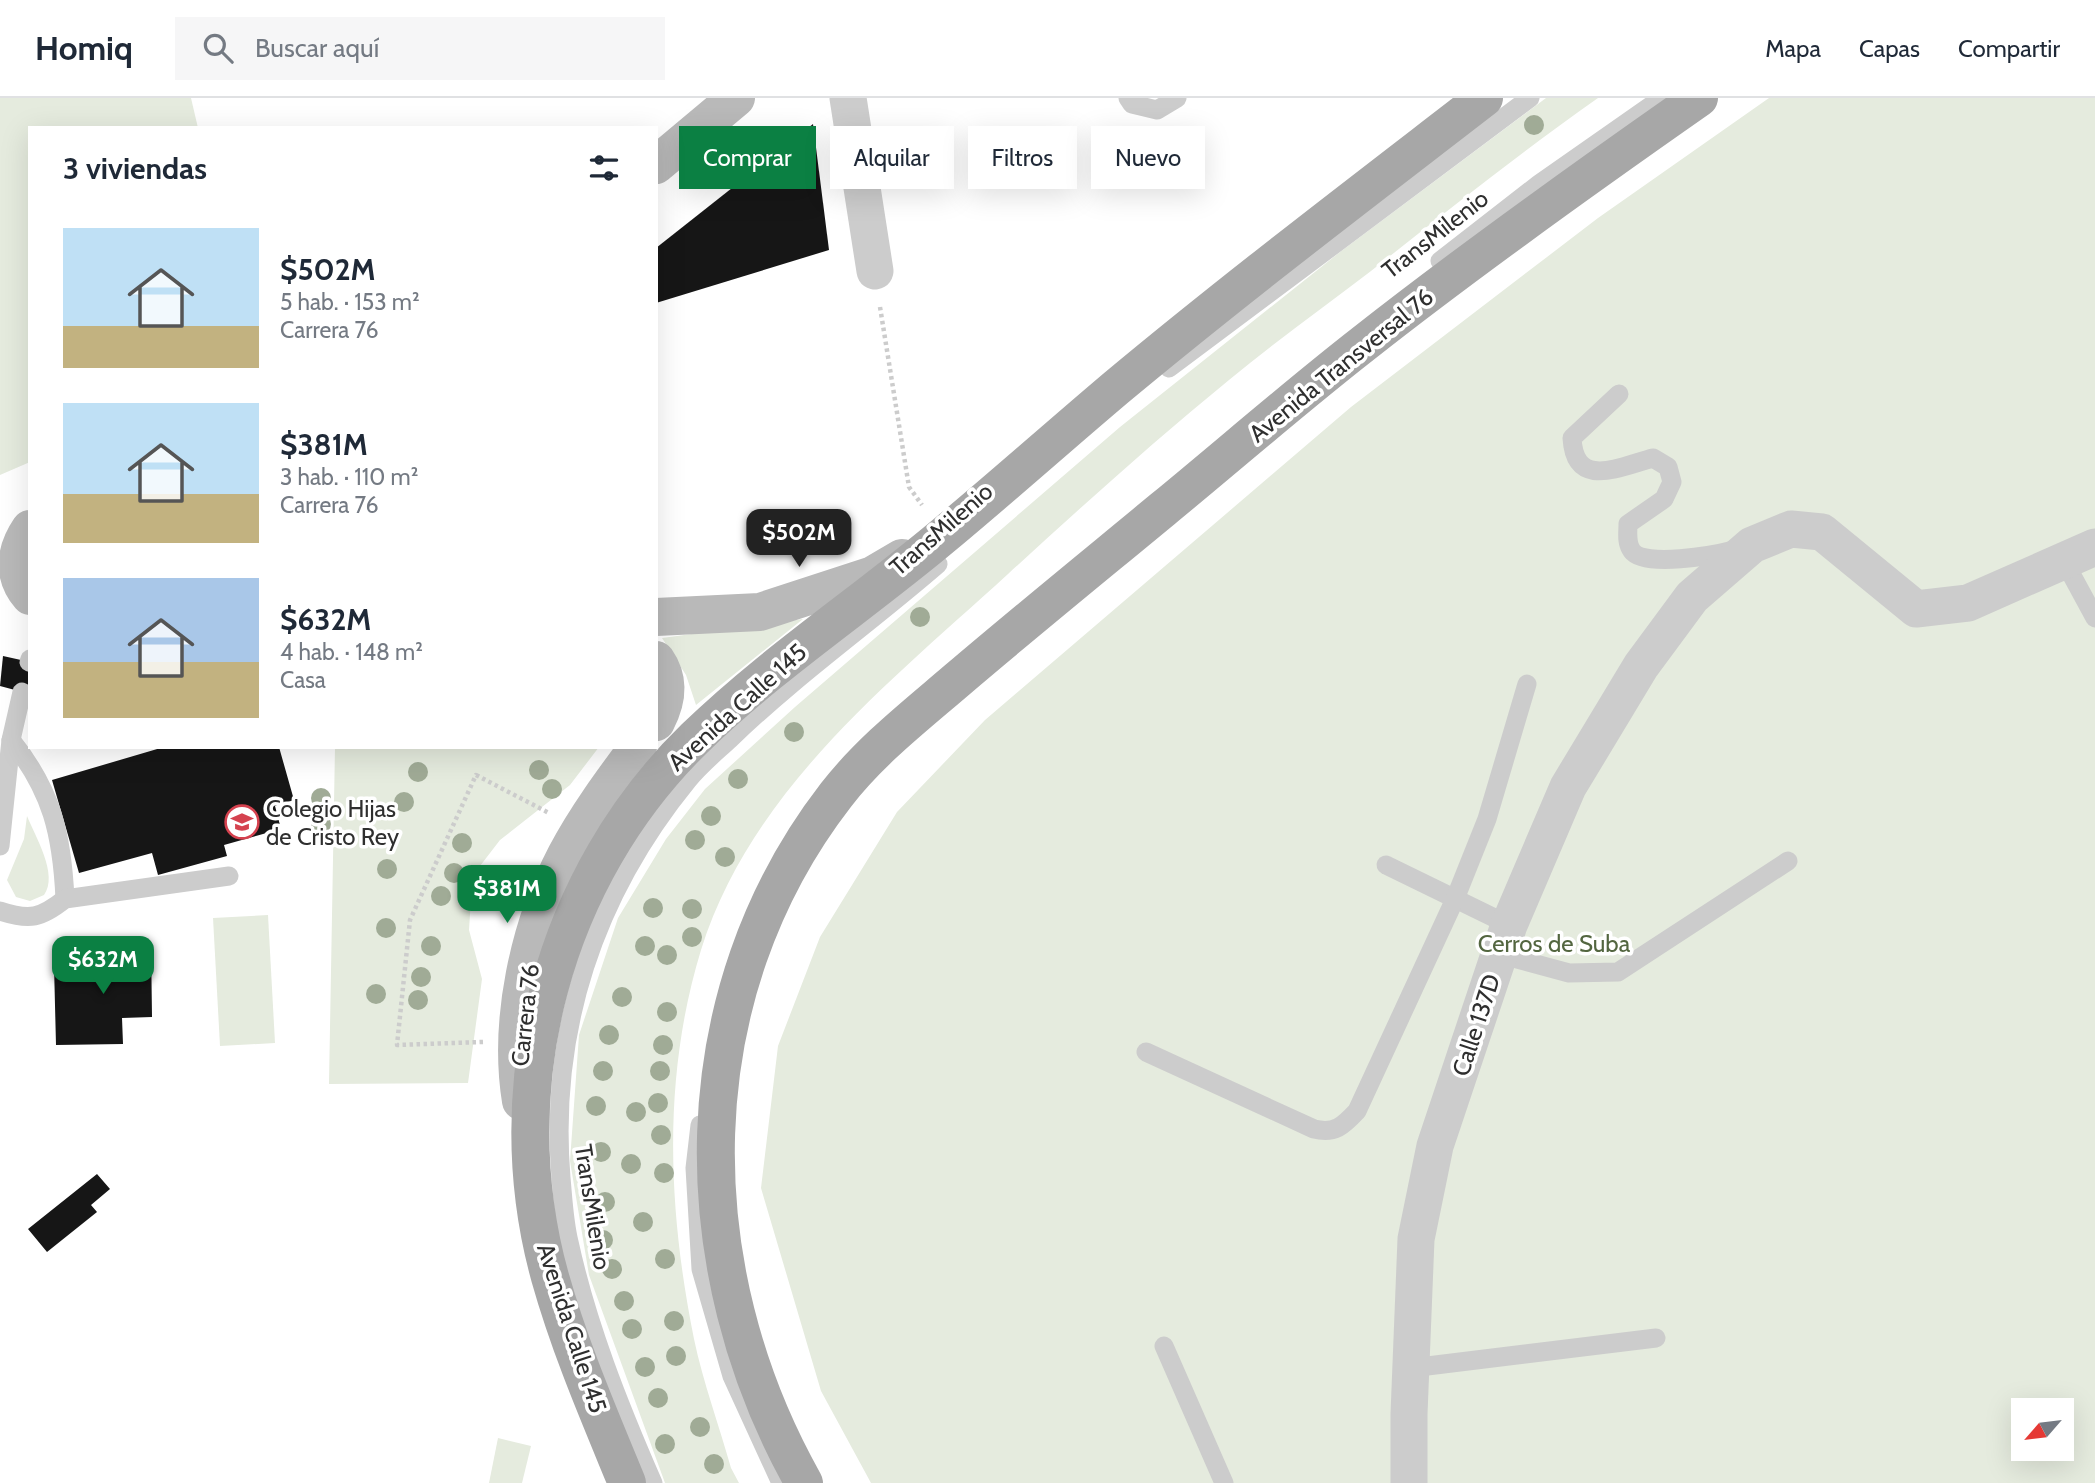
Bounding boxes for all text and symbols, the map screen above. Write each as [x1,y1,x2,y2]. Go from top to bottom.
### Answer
search box [175,17,665,80]
text: Homiq [35,28,133,68]
icon: search [199,29,237,67]
text: Buscar aquí [255,32,379,64]
text: Mapa [1765,34,1821,63]
text: Capas [1859,34,1920,63]
text: Compartir [1958,34,2060,63]
chip: Comprar [679,126,816,189]
chip: Alquilar [830,126,954,189]
chip: Filtros [968,126,1077,189]
chip: Nuevo [1091,126,1205,189]
icon: filters [585,149,623,187]
text: 3 viviendas [63,150,207,187]
street label: TransMilenio [1376,184,1494,284]
text: $502M [280,251,376,288]
icon: home [119,256,203,340]
street label: Avenida Transversal 76 [1243,282,1439,448]
text: 5 hab. · 153 m² [280,288,420,316]
text: Carrera 76 [280,316,379,344]
text: $381M [280,426,368,463]
icon: home [119,431,203,515]
text: 3 hab. · 110 m² [280,463,418,491]
street label: TransMilenio [884,477,998,581]
text: Carrera 76 [280,491,379,519]
pin: $502M [750,510,848,569]
text: $502M [762,518,836,546]
text: $632M [280,601,371,638]
icon: home [119,606,203,690]
street label: Avenida Calle 145 [662,637,812,777]
text: 4 hab. · 148 m² [280,638,423,666]
text: Casa [280,666,326,694]
place label: Colegio Hijas de Cristo Rey [266,794,399,851]
school or university icon: Colegio Hijas de Cristo Rey [223,803,261,841]
pin: $381M [458,866,556,925]
text: $381M [473,874,541,902]
park label: Cerros de Suba [1478,929,1631,958]
pin: $632M [54,936,152,996]
text: $632M [68,945,138,973]
street label: Carrera 76 [505,962,545,1068]
street label: Calle 137D [1446,970,1506,1080]
street label: TransMilenio [569,1142,617,1272]
street label: Avenida Calle 145 [531,1240,613,1416]
north arrow [2011,1398,2074,1461]
map controls [2011,1398,2074,1461]

